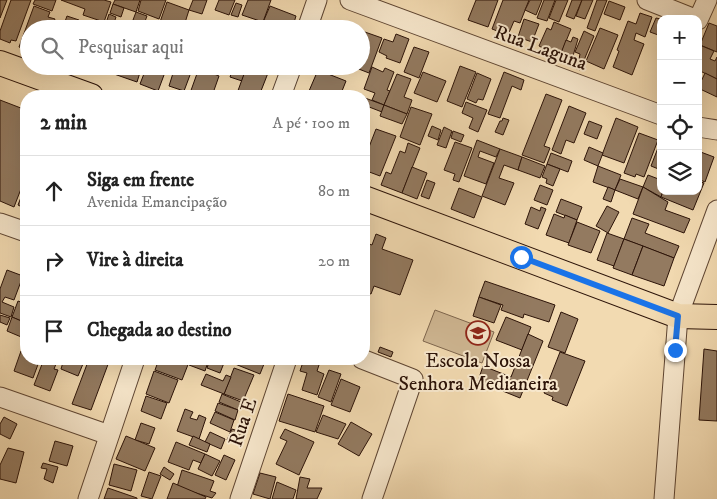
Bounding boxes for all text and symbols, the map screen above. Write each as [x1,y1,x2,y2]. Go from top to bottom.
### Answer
map controls [657,15,702,195]
button: + [657,15,702,60]
search box [20,20,370,75]
street label: Rua Laguna [491,20,591,77]
icon: search [38,34,66,62]
text: Pesquisar aqui [78,36,184,59]
button: − [657,60,702,105]
button: locate [657,105,702,150]
text: 2 min [40,110,87,136]
text: A pé · 100 m [273,113,350,133]
button: layers [657,150,702,195]
text: Siga em frente [87,169,194,192]
icon: ahead [40,177,68,205]
text: 80 m [318,181,350,201]
text: Avenida Emancipação [87,192,227,212]
route start [510,246,533,269]
icon: right [40,247,68,275]
text: Vire à direita [87,249,183,272]
text: 20 m [318,251,350,271]
icon: arrive [40,317,68,345]
text: Chegada ao destino [87,319,232,342]
school or university icon: Escola Nossa Senhora Medianeira [465,320,491,346]
route end [664,339,687,362]
place label: Escola Nossa Senhora Medianeira [398,349,558,397]
street label: Rua E [223,395,263,450]

